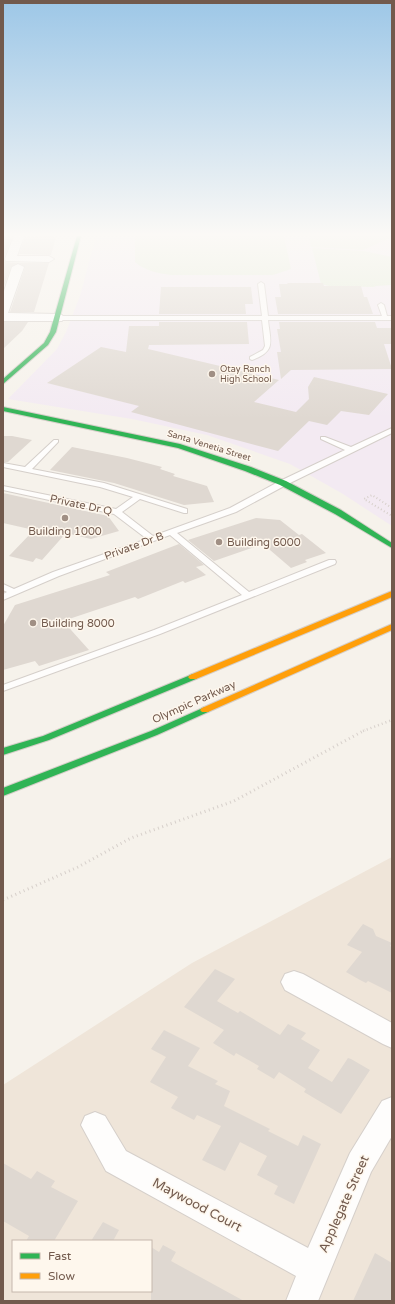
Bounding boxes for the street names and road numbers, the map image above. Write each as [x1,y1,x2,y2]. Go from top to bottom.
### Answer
street label: Santa Venetia Street [166,428,253,464]
street label: Private Dr Q [49,492,113,518]
street label: Private Dr B [103,529,166,563]
street label: Olympic Parkway [150,678,238,726]
street label: Applegate Street [315,1153,373,1255]
street label: Maywood Court [150,1175,244,1235]

